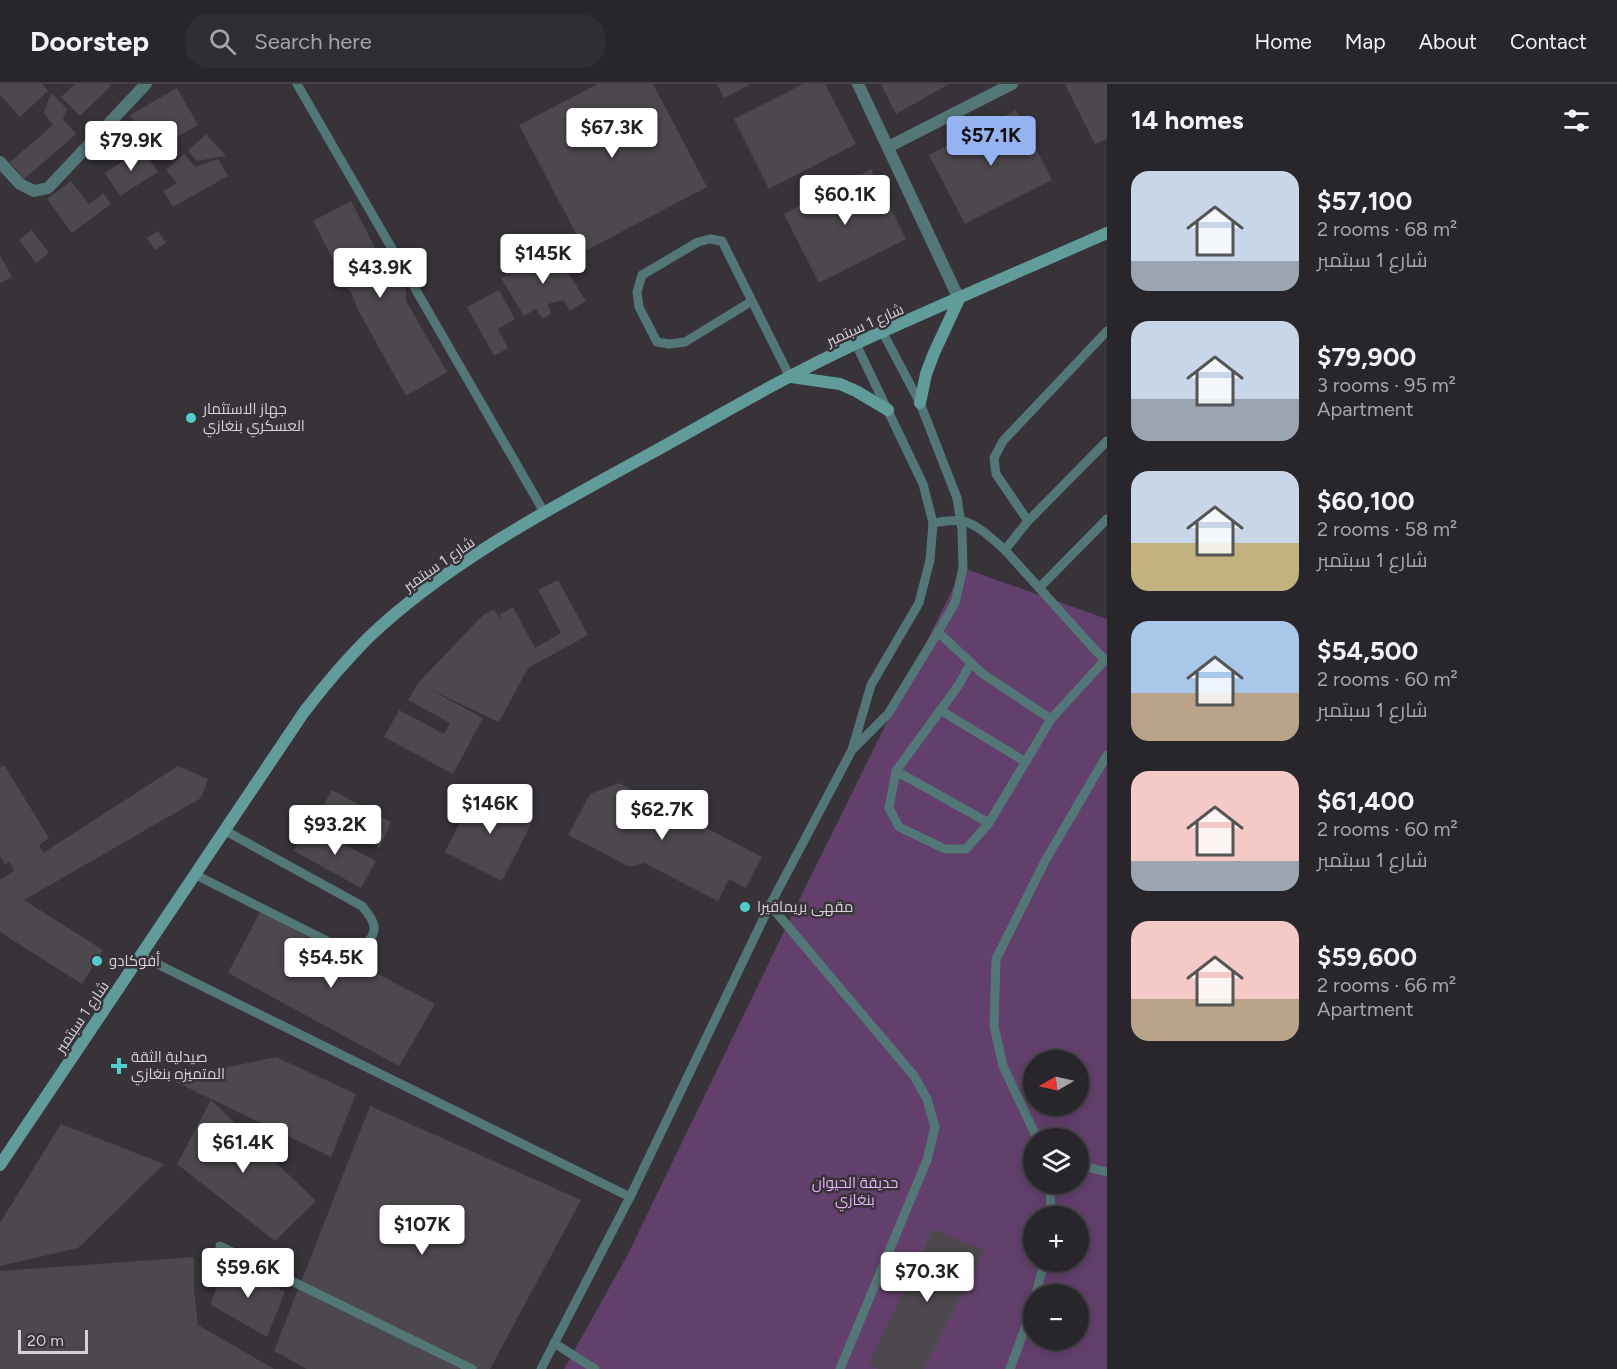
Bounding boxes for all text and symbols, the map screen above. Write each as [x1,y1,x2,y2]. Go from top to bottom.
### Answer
search box [185,14,605,68]
text: Doorstep [30,24,149,58]
icon: search [206,25,239,58]
text: Search here [254,28,372,55]
text: Home [1255,29,1312,54]
text: Map [1345,29,1386,54]
text: About [1419,29,1477,54]
text: Contact [1510,29,1587,54]
text: 14 homes [1131,104,1244,136]
icon: filters [1560,104,1593,137]
pin: $67.3K [563,108,661,159]
text: $67.3K [580,115,644,139]
pin: $57.1K [942,116,1040,167]
pin: $79.9K [82,121,180,172]
text: $57.1K [961,123,1021,147]
text: $79.9K [99,128,163,152]
pin: $60.1K [796,175,894,226]
text: $60.1K [814,182,876,206]
text: $57,100 [1317,185,1412,217]
icon: home [1179,195,1251,267]
text: 2 rooms · 68 m² [1317,217,1457,241]
pin: $145K [501,234,585,285]
text: $145K [514,241,572,265]
pin: $43.9K [331,248,429,299]
text: شارع 1 سبتمبر [1317,248,1428,272]
text: $43.9K [348,255,412,279]
street label: شارع 1 سبتمبر [823,300,907,352]
text: $79,900 [1317,341,1416,373]
icon: home [1179,345,1251,417]
text: 3 rooms · 95 m² [1317,373,1456,397]
text: Apartment [1317,397,1414,421]
place label: جهاز الاستثمار العسكري بنغازي [202,400,305,438]
marker: جهاز الاستثمار العسكري بنغازي [184,411,198,425]
text: $60,100 [1317,485,1415,517]
icon: home [1179,495,1251,567]
text: 2 rooms · 58 m² [1317,517,1457,541]
street label: شارع 1 سبتمبر [399,533,479,597]
text: شارع 1 سبتمبر [1317,548,1428,572]
text: $54,500 [1317,635,1418,667]
icon: home [1179,645,1251,717]
text: 2 rooms · 60 m² [1317,667,1458,691]
text: شارع 1 سبتمبر [1317,698,1428,722]
pin: $146K [448,784,532,835]
text: $61,400 [1317,785,1414,817]
pin: $62.7K [613,790,711,841]
text: $146K [461,791,519,815]
icon: home [1179,795,1251,867]
text: $62.7K [630,797,694,821]
pin: $93.2K [286,805,384,856]
text: $93.2K [303,812,367,836]
text: 2 rooms · 60 m² [1317,817,1458,841]
text: شارع 1 سبتمبر [1317,848,1428,872]
place label: مقهى بريمافيرا [757,898,853,917]
marker: مقهى بريمافيرا [738,900,752,914]
pin: $54.5K [282,938,380,989]
text: $59,600 [1317,941,1417,973]
text: $54.5K [298,945,364,969]
icon: home [1179,945,1251,1017]
place label: أفوكادو [109,951,160,970]
marker: أفوكادو [90,954,104,968]
text: 2 rooms · 66 m² [1317,973,1456,997]
street label: شارع 1 سبتمبر [51,978,114,1058]
text: Apartment [1317,997,1414,1021]
place label: صيدلية الثقة المتميزه بنغازي [131,1048,225,1086]
north arrow [1023,1050,1089,1116]
map controls [1023,1050,1089,1350]
marker: صيدلية الثقة المتميزه بنغازي [112,1059,126,1073]
pin: $61.4K [194,1123,292,1174]
button: layers [1023,1128,1089,1194]
text: $61.4K [212,1130,274,1154]
park label: حديقة الحيوان بنغازي [812,1174,898,1212]
pin: $107K [380,1205,464,1256]
button: + [1023,1206,1089,1272]
text: $107K [394,1212,450,1236]
pin: $59.6K [199,1248,297,1299]
pin: $70.3K [878,1252,976,1303]
text: $59.6K [216,1255,280,1279]
text: $70.3K [895,1259,959,1283]
button: − [1023,1284,1089,1350]
scale bar [18,1327,88,1354]
text: 20 m [27,1331,64,1350]

